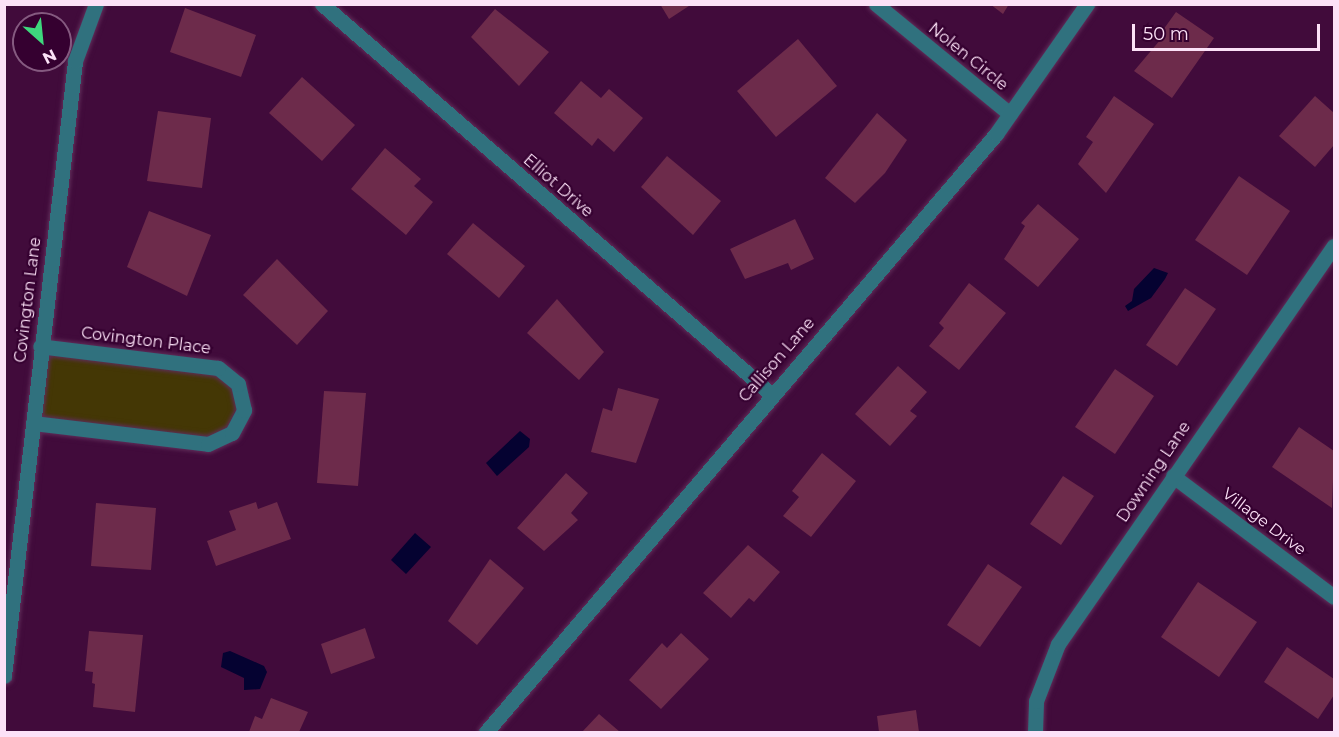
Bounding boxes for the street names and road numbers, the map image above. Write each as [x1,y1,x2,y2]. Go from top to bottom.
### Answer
street label: Nolen Circle [924,19,1012,95]
street label: Elliot Drive [519,150,597,222]
street label: Covington Lane [11,236,45,364]
street label: Callison Lane [735,314,819,406]
street label: Covington Place [80,324,212,358]
street label: Downing Lane [1113,418,1195,526]
street label: Village Drive [1218,484,1310,560]

